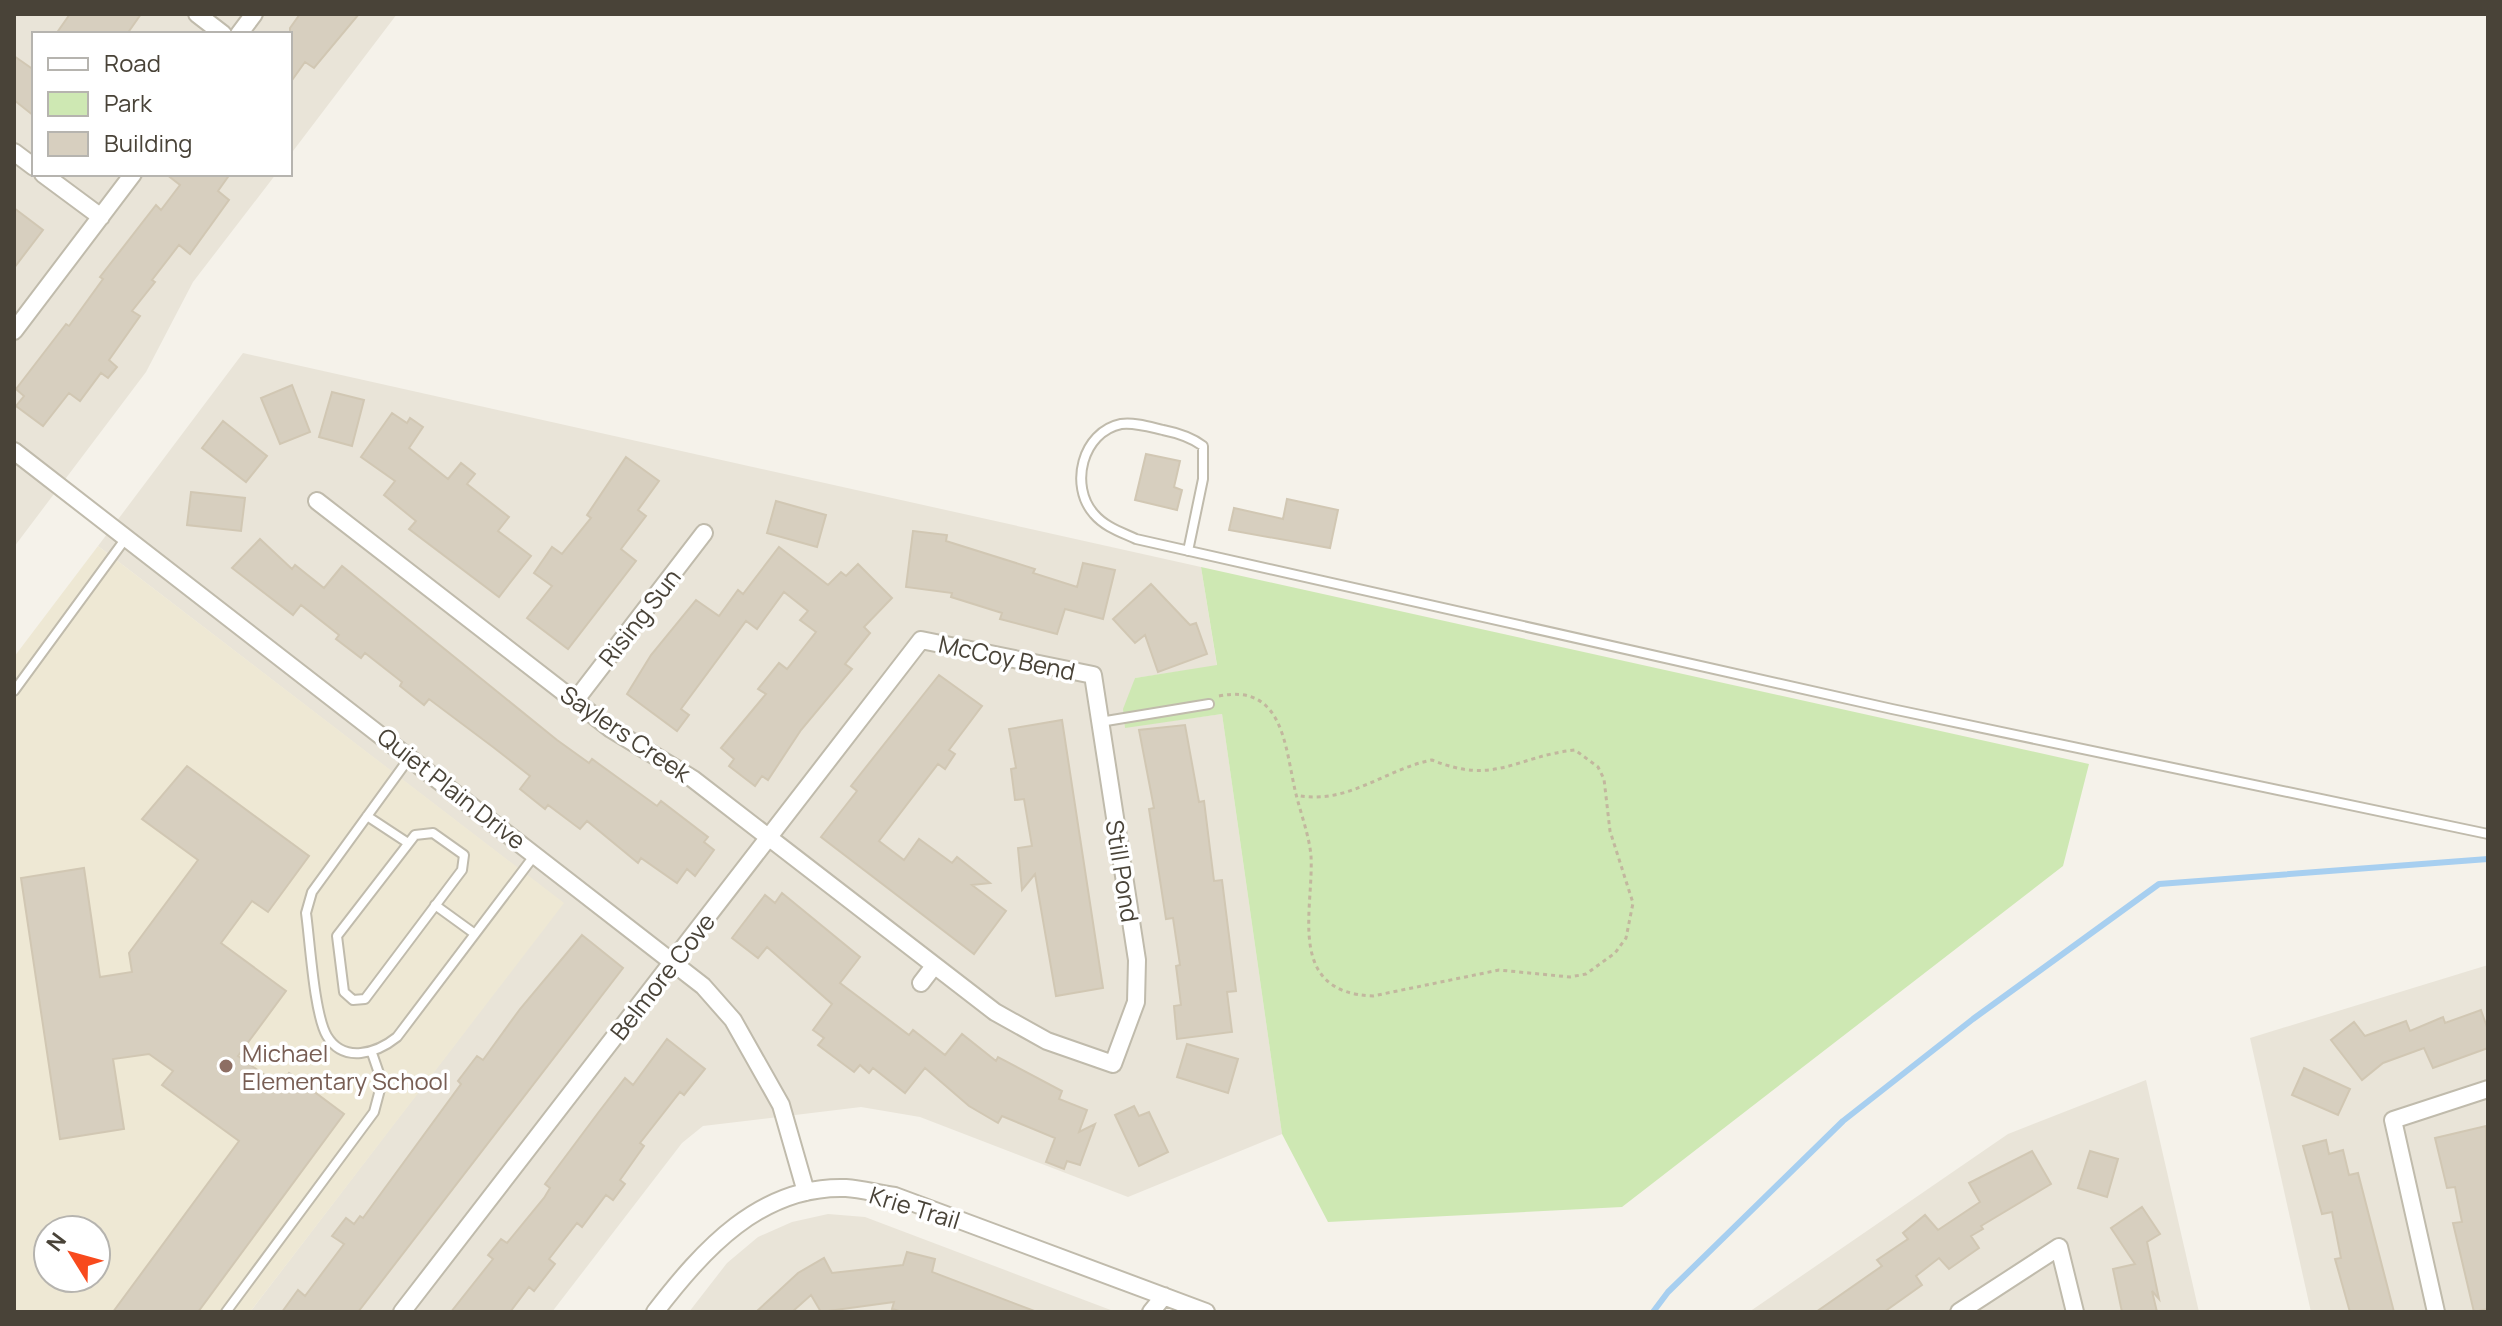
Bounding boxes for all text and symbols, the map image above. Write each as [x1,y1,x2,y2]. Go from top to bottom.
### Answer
legend [32,32,292,176]
text: Road [104,46,161,79]
text: Park [104,86,153,119]
text: Building [104,126,192,159]
street label: Rising Sun [590,561,688,673]
street label: McCoy Bend [936,626,1078,688]
street label: Saylers Creek [554,677,699,789]
street label: Quiet Plain Drive [371,720,533,856]
street label: Still Pond [1099,818,1147,924]
street label: Belmore Cove [602,906,722,1046]
place label: Michael Elementary School [242,1036,448,1097]
marker: Michael Elementary School [217,1057,235,1075]
street label: Krie Trail [866,1178,964,1236]
north arrow [32,1214,112,1294]
text: N [39,1227,73,1257]

